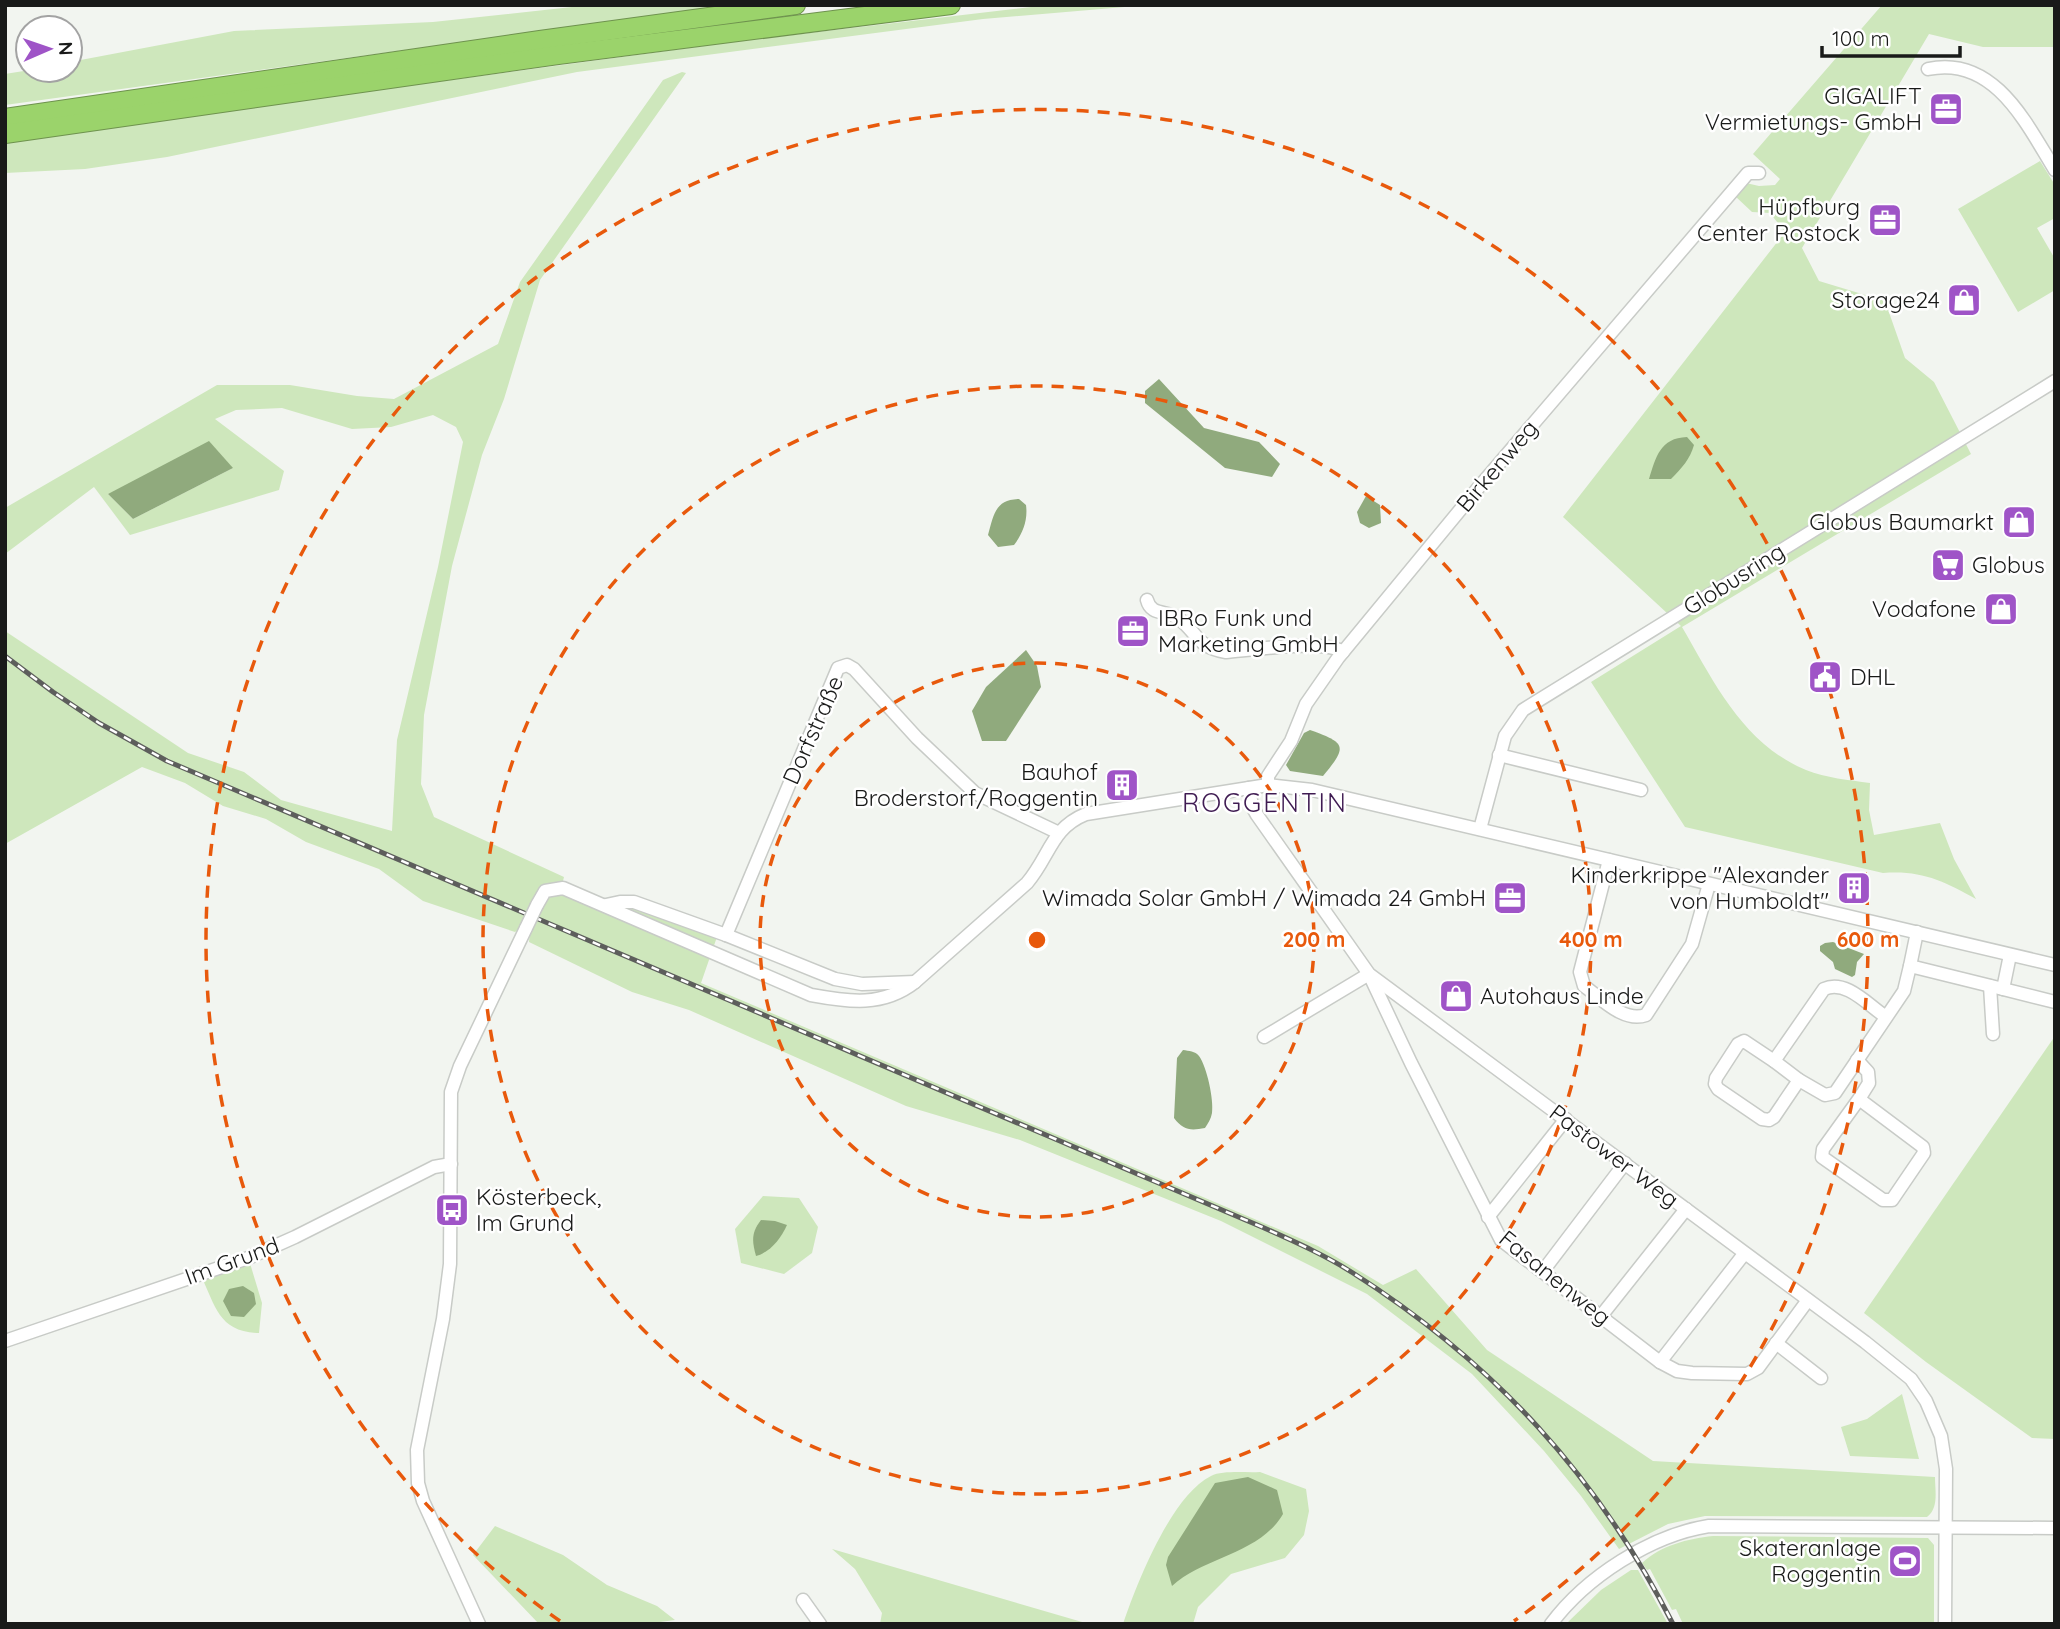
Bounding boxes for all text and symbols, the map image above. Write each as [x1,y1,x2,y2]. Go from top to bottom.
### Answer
north arrow [14,14,84,84]
scale bar [1822,14,1960,58]
text: 100 m [1832,25,1890,51]
text: N [54,41,78,56]
place label: GIGALIFT Vermietungs- GmbH [1705,81,1922,136]
office icon: GIGALIFT Vermietungs- GmbH [1927,90,1965,128]
place label: Hüpfburg Center Rostock [1697,192,1860,247]
office icon: Hüpfburg Center Rostock [1866,201,1904,239]
shop icon: Storage24 [1945,281,1983,319]
place label: Storage24 [1832,285,1940,314]
street label: Birkenweg [1450,414,1544,518]
shop icon: Globus Baumarkt [2000,503,2038,541]
place label: Globus Baumarkt [1809,507,1994,536]
street label: Globusring [1678,536,1790,621]
supermarket icon: Globus [1929,546,1967,584]
place label: Globus [1972,550,2045,579]
shop icon: Vodafone [1982,590,2020,628]
place label: Vodafone [1872,594,1976,623]
place label: IBRo Funk und Marketing GmbH [1158,603,1339,658]
office icon: IBRo Funk und Marketing GmbH [1114,612,1152,650]
public building icon: DHL [1806,658,1844,696]
place label: DHL [1850,662,1895,691]
street label: Dorfstraße [776,671,849,789]
place label: Bauhof Broderstorf/Roggentin [854,757,1098,812]
building icon: Bauhof Broderstorf/Roggentin [1103,766,1141,804]
district label: ROGGENTIN [1182,786,1348,819]
place label: Kinderkrippe "Alexander von Humboldt" [1571,860,1829,915]
building icon: Kinderkrippe "Alexander von Humboldt" [1835,869,1873,907]
office icon: Wimada Solar GmbH / Wimada 24 GmbH [1491,879,1529,917]
place label: Wimada Solar GmbH / Wimada 24 GmbH [1042,883,1486,912]
text: 200 m [1283,926,1345,952]
text: 400 m [1559,926,1623,952]
text: 600 m [1837,926,1899,952]
centre of rings [1025,928,1049,952]
shop icon: Autohaus Linde [1437,977,1475,1015]
place label: Autohaus Linde [1480,981,1644,1010]
street label: Pastower Weg [1544,1098,1685,1214]
place label: Kösterbeck, Im Grund [476,1182,601,1237]
bus stop icon: Kösterbeck, Im Grund [433,1191,471,1229]
street label: Fasanenweg [1494,1224,1617,1332]
street label: Im Grund [181,1230,283,1291]
place label: Skateranlage Roggentin [1739,1533,1881,1588]
sports icon: Skateranlage Roggentin [1886,1542,1924,1580]

